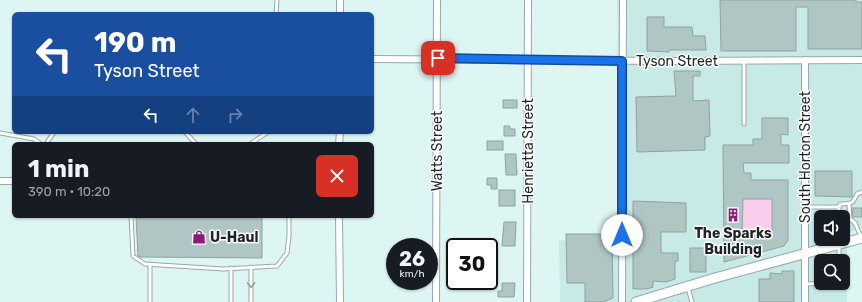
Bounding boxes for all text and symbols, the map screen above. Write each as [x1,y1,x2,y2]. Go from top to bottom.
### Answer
text: 190 m [94,26,177,59]
icon: left [28,28,80,80]
pin [421,41,455,75]
icon: arrive [427,47,449,69]
street label: Tyson Street [636,53,719,70]
text: Tyson Street [94,60,199,82]
street label: South Horton Street [797,91,814,223]
street label: Henrietta Street [520,98,537,204]
icon: left [140,104,162,126]
icon: ahead [182,104,204,126]
icon: right [224,104,246,126]
street label: Watts Street [429,110,446,191]
text: 1 min [28,155,89,183]
button: close [316,155,358,197]
text: 390 m · 10:20 [28,184,110,199]
building icon: The Sparks Building [725,207,741,223]
map controls [814,210,850,290]
button: sound [814,210,850,246]
position arrow [601,214,643,256]
place label: The Sparks Building [694,225,772,258]
shop icon: U-Haul [191,229,207,245]
place label: U-Haul [210,229,258,246]
speed limit sign: 30 [446,238,498,290]
text: 26 [399,247,425,271]
button: search [814,254,850,290]
text: km/h [400,268,424,280]
one-way arrow [247,282,255,288]

